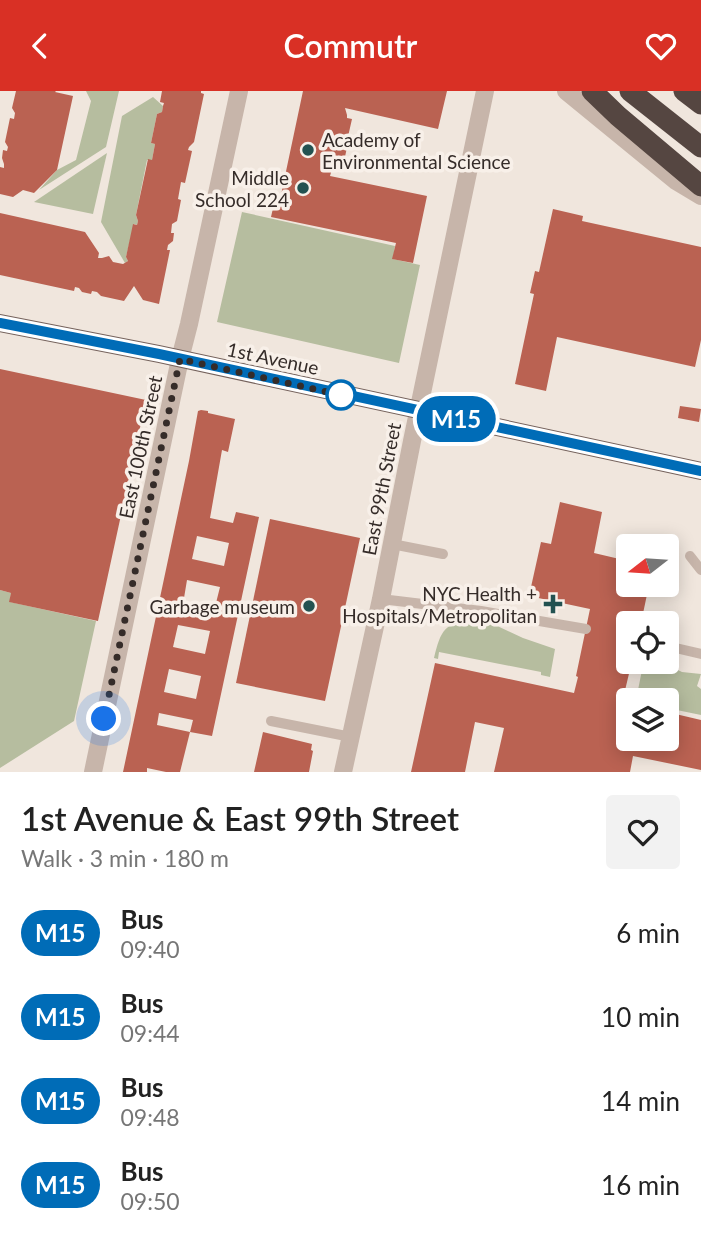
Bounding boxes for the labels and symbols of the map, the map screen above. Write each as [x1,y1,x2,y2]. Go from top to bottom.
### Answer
place label: Academy of Environmental Science [322,128,511,173]
marker: Academy of Environmental Science [300,142,316,158]
place label: Middle School 224 [195,166,289,211]
marker: Middle School 224 [295,180,311,196]
street label: 1st Avenue [225,337,321,379]
street label: East 100th Street [114,373,166,521]
unlabelled marker [326,380,356,410]
line badge: M15 [416,396,496,442]
street label: East 99th Street [357,421,405,557]
north arrow [616,534,679,597]
place label: NYC Health + Hospitals/Metropolitan [342,582,537,627]
marker: NYC Health + Hospitals/Metropolitan [543,594,563,614]
place label: Garbage museum [149,595,295,618]
marker: Garbage museum [301,598,317,614]
your location [86,701,121,736]

